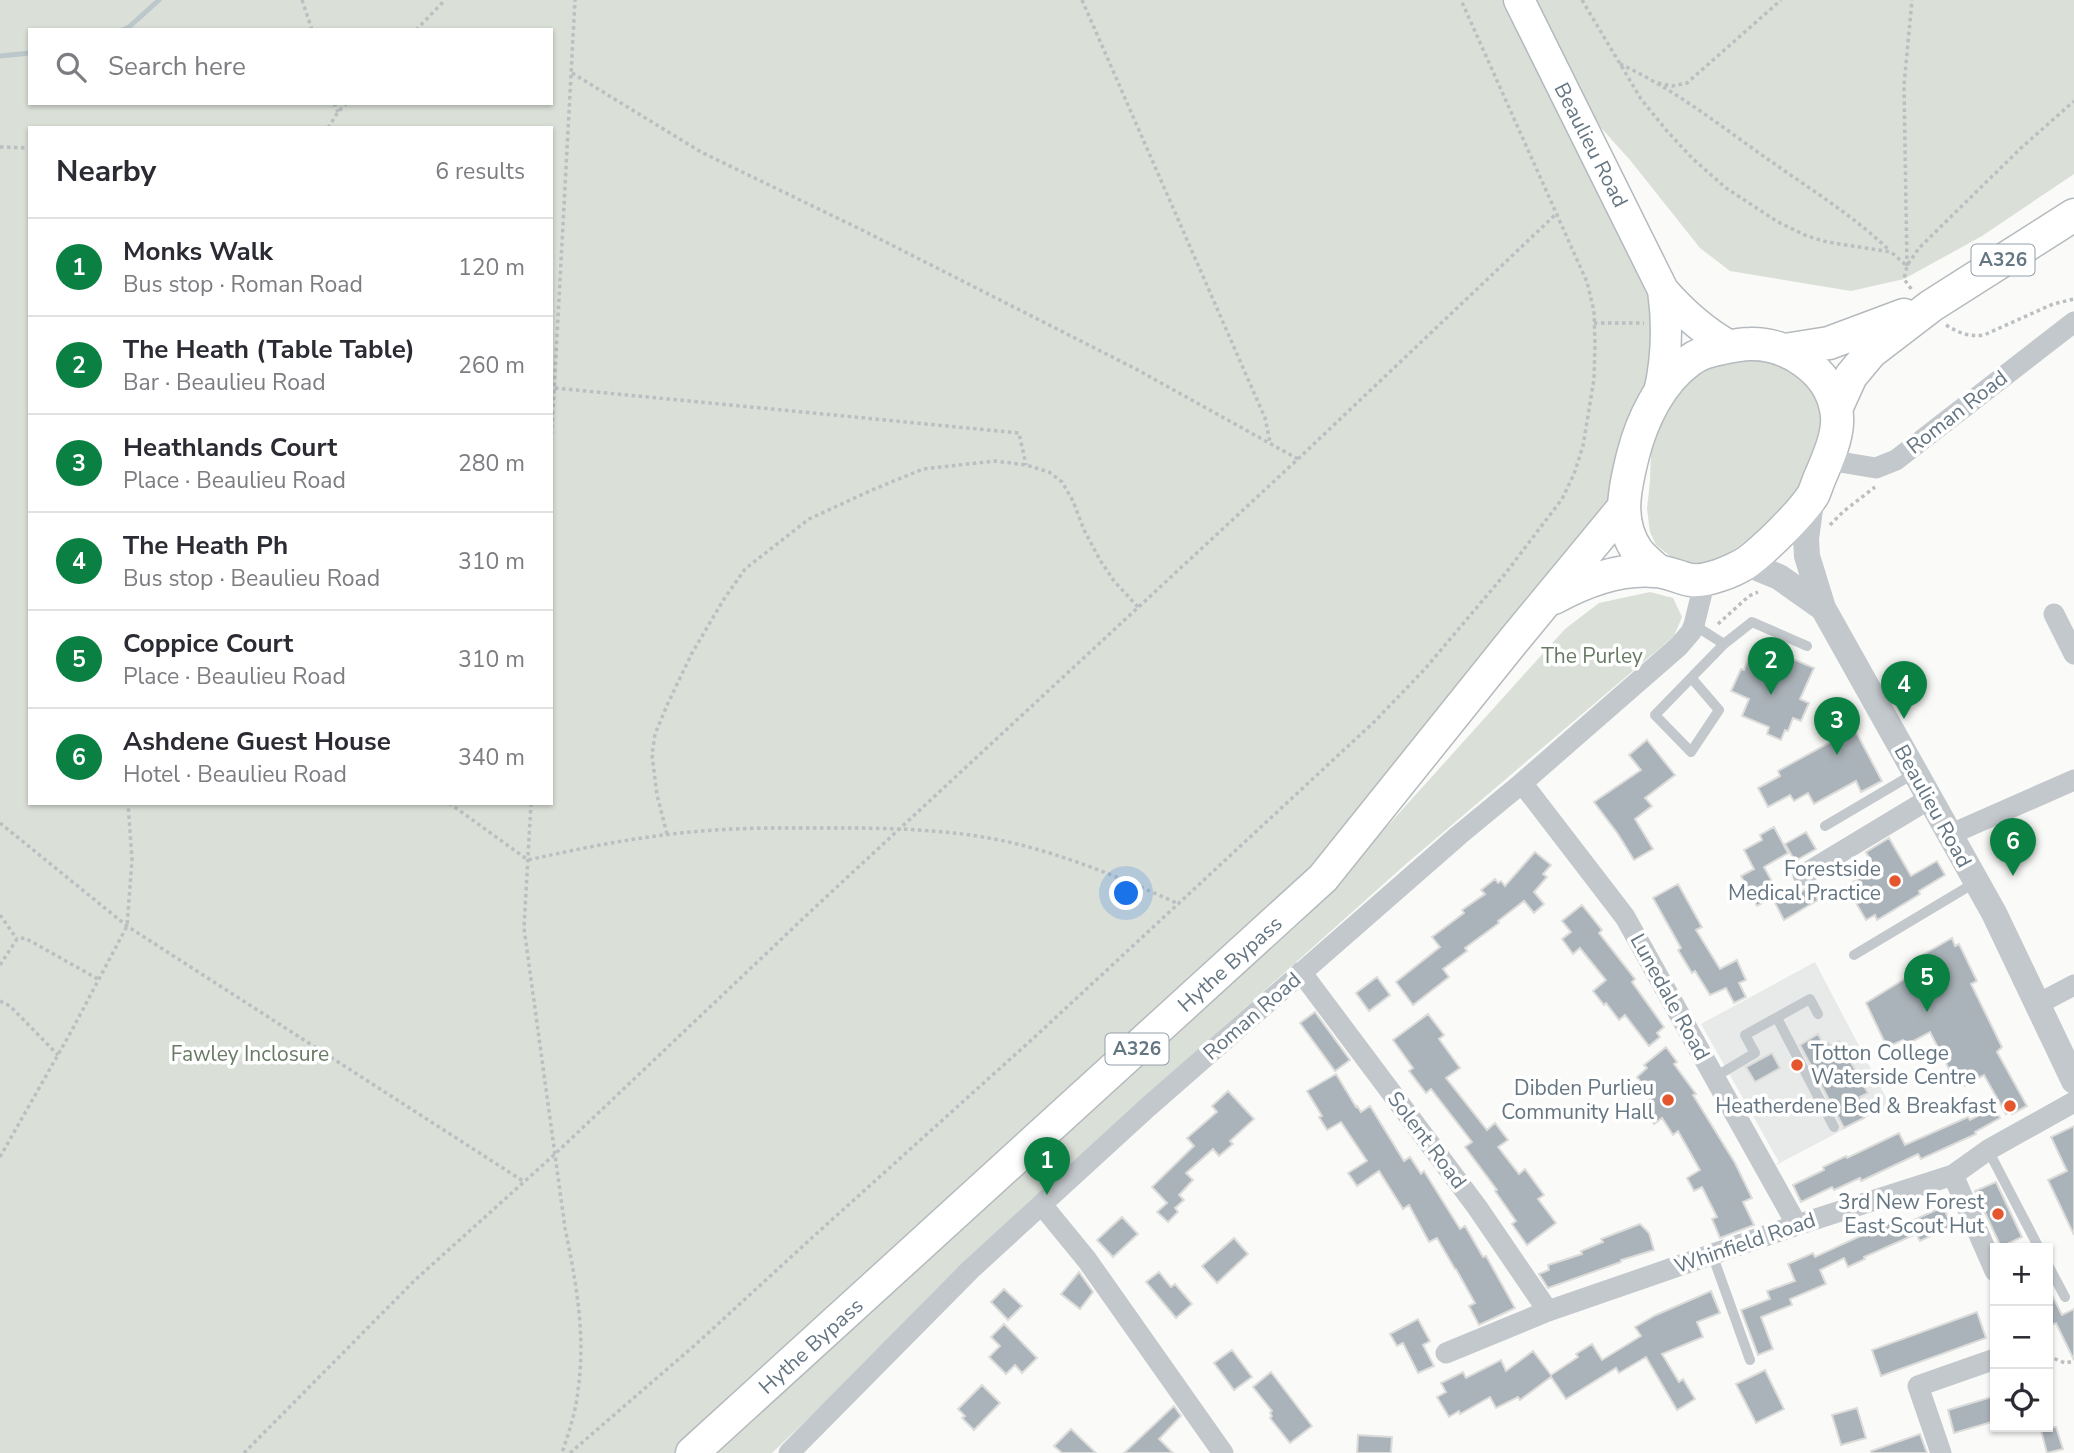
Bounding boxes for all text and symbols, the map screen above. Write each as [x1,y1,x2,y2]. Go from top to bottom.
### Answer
search box [28,28,553,105]
icon: search [52,48,90,86]
text: Search here [108,49,246,84]
street label: Beaulieu Road [1548,78,1634,212]
text: Nearby [56,151,156,192]
text: 6 results [435,156,525,187]
text: Monks Walk [123,234,273,269]
road number: A326 [1972,244,2035,276]
text: 1 [72,252,86,283]
text: 120 m [458,252,525,283]
text: Bus stop · Roman Road [123,269,363,300]
text: The Heath (Table Table) [123,332,415,367]
text: 2 [72,350,86,381]
text: 260 m [458,350,525,381]
street label: Roman Road [1901,364,2013,460]
text: Bar · Beaulieu Road [123,367,326,398]
text: Heathlands Court [123,430,337,465]
text: 3 [72,448,86,479]
text: 280 m [458,448,525,479]
text: Place · Beaulieu Road [123,465,346,496]
text: The Heath Ph [123,528,288,563]
text: 4 [72,546,86,577]
text: 310 m [458,546,525,577]
text: Bus stop · Beaulieu Road [123,563,380,594]
text: Coppice Court [123,626,293,661]
pin: 2 [1748,637,1794,695]
park label: The Purley [1541,642,1643,670]
text: 5 [72,644,86,675]
text: 310 m [458,644,525,675]
text: Place · Beaulieu Road [123,661,346,692]
pin: 4 [1881,661,1927,719]
pin: 3 [1814,697,1860,755]
text: Ashdene Guest House [123,724,391,759]
street label: Beaulieu Road [1888,739,1978,873]
text: 6 [72,742,86,773]
text: 340 m [458,742,525,773]
text: Hotel · Beaulieu Road [123,759,347,790]
pin: 6 [1990,818,2036,876]
place label: Forestside Medical Practice [1728,855,1881,907]
marker: Forestside Medical Practice [1887,873,1903,889]
your location [1109,876,1143,910]
street label: Hythe Bypass [1172,910,1288,1018]
street label: Lunedale Road [1624,929,1716,1065]
pin: 5 [1904,954,1950,1012]
street label: Roman Road [1197,966,1307,1066]
road number: A326 [1106,1034,1168,1064]
place label: Totton College Waterside Centre [1811,1039,1976,1091]
park label: Fawley Inclosure [171,1040,329,1068]
marker: Totton College Waterside Centre [1789,1057,1805,1073]
place label: Dibden Purlieu Community Hall [1501,1074,1655,1126]
street label: Solent Road [1381,1085,1473,1195]
marker: Dibden Purlieu Community Hall [1660,1092,1676,1108]
place label: Heatherdene Bed & Breakfast [1715,1092,1997,1120]
marker: Heatherdene Bed & Breakfast [2002,1098,2018,1114]
pin: 1 [1024,1137,1070,1195]
place label: 3rd New Forest East Scout Hut [1838,1188,1985,1240]
street label: Whinfield Road [1671,1206,1819,1280]
marker: 3rd New Forest East Scout Hut [1990,1206,2006,1222]
map controls [1990,1243,2053,1432]
button: + [1990,1243,2053,1306]
street label: Hythe Bypass [753,1292,869,1400]
button: − [1990,1306,2053,1369]
button: locate [1990,1369,2053,1432]

